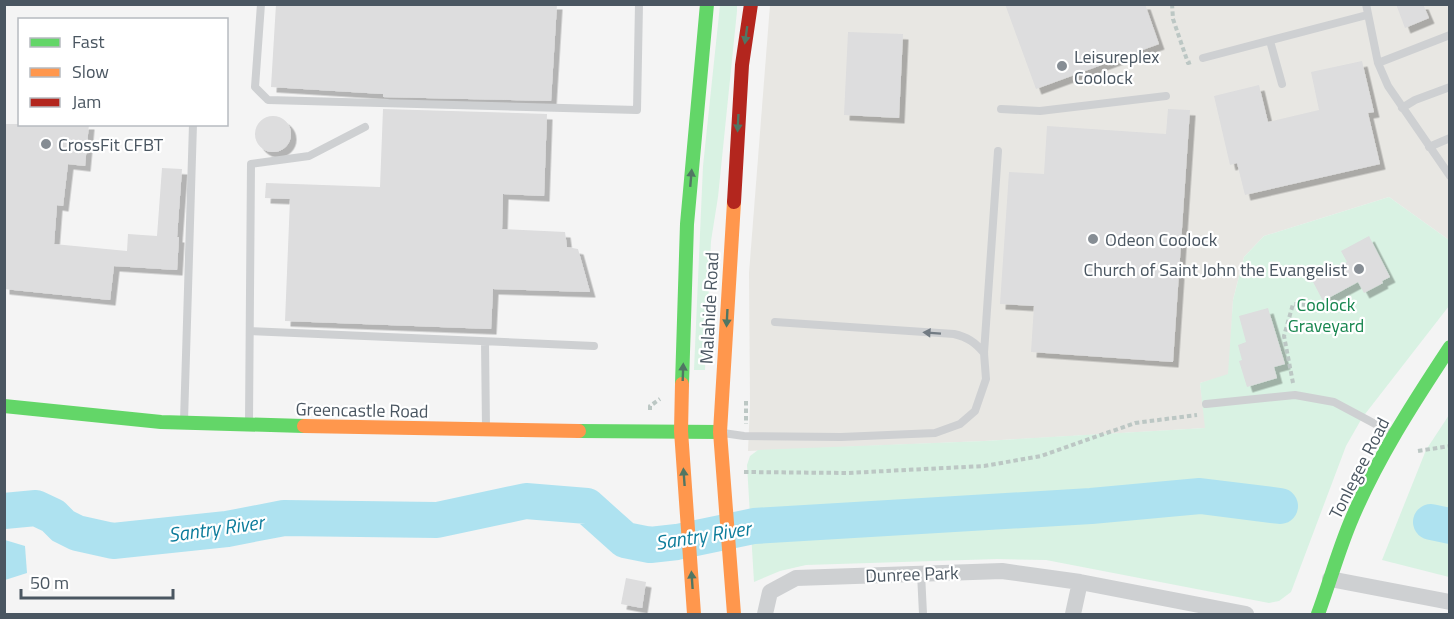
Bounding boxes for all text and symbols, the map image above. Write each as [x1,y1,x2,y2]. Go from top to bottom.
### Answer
legend [18,18,228,126]
one-way arrow [742,25,751,44]
text: Fast [72,28,105,55]
place label: Leisureplex Coolock [1074,43,1159,91]
text: Slow [72,58,109,85]
marker: Leisureplex Coolock [1055,59,1069,73]
text: Jam [72,88,101,115]
one-way arrow [734,114,743,133]
place label: CrossFit CFBT [58,131,164,158]
marker: CrossFit CFBT [39,137,53,151]
one-way arrow [686,168,696,187]
place label: Odeon Coolock [1105,226,1218,253]
marker: Odeon Coolock [1086,232,1100,246]
street label: Malahide Road [693,251,725,365]
place label: Church of Saint John the Evangelist [1083,256,1348,283]
marker: Church of Saint John the Evangelist [1352,262,1366,276]
park label: Coolock Graveyard [1288,291,1364,339]
one-way arrow [722,308,731,327]
one-way arrow [923,328,942,338]
one-way arrow [678,363,687,382]
street label: Greencastle Road [295,395,429,425]
street label: Tonlegee Road [1322,413,1396,523]
one-way arrow [679,467,689,486]
water label: Santry River [166,506,268,550]
water label: Santry River [653,512,755,558]
street label: Dunree Park [865,559,960,589]
scale bar [21,562,172,600]
text: 50 m [30,569,69,596]
one-way arrow [687,571,696,590]

